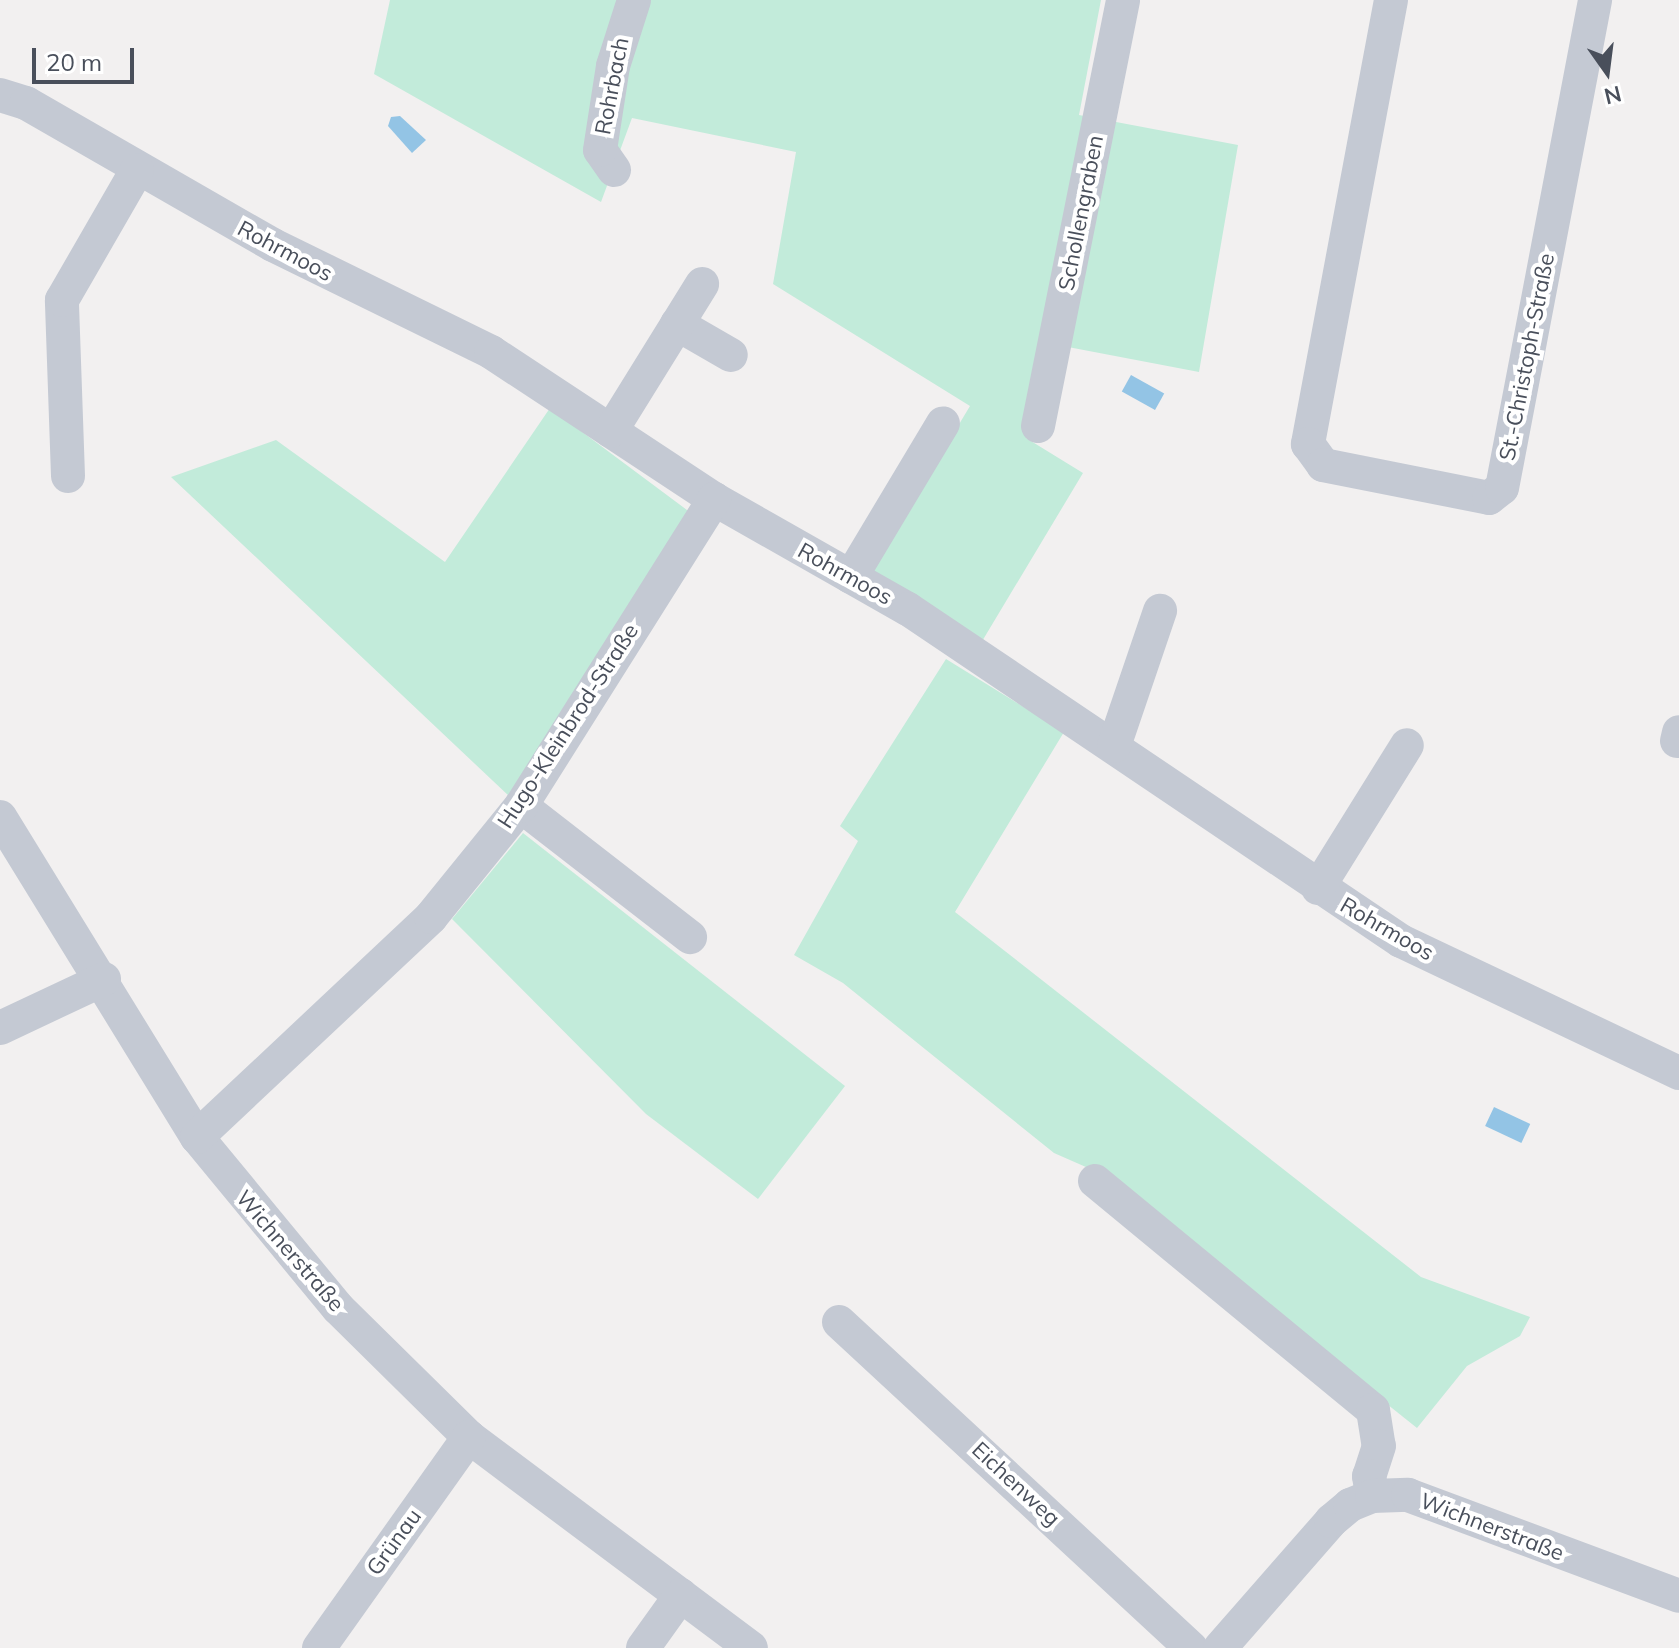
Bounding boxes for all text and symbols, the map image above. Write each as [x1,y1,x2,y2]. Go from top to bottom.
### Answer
scale bar [36,32,138,82]
north arrow [1567,32,1647,112]
street label: Rohrbach [590,35,634,137]
text: 20 m [46,47,102,77]
text: N [1601,80,1624,111]
street label: Schollengraben [1053,133,1109,293]
street label: Rohrmoos [233,215,337,287]
street label: St.-Christoph-Straße [1494,251,1560,463]
street label: Rohrmoos [793,537,897,611]
street label: Hugo-Kleinbrod-Straße [492,619,644,833]
street label: Rohrmoos [1335,892,1439,966]
street label: Wichnerstraße [230,1185,350,1317]
street label: Eichenweg [966,1437,1066,1531]
street label: Wichnerstraße [1416,1487,1568,1567]
street label: Grünau [361,1504,427,1580]

